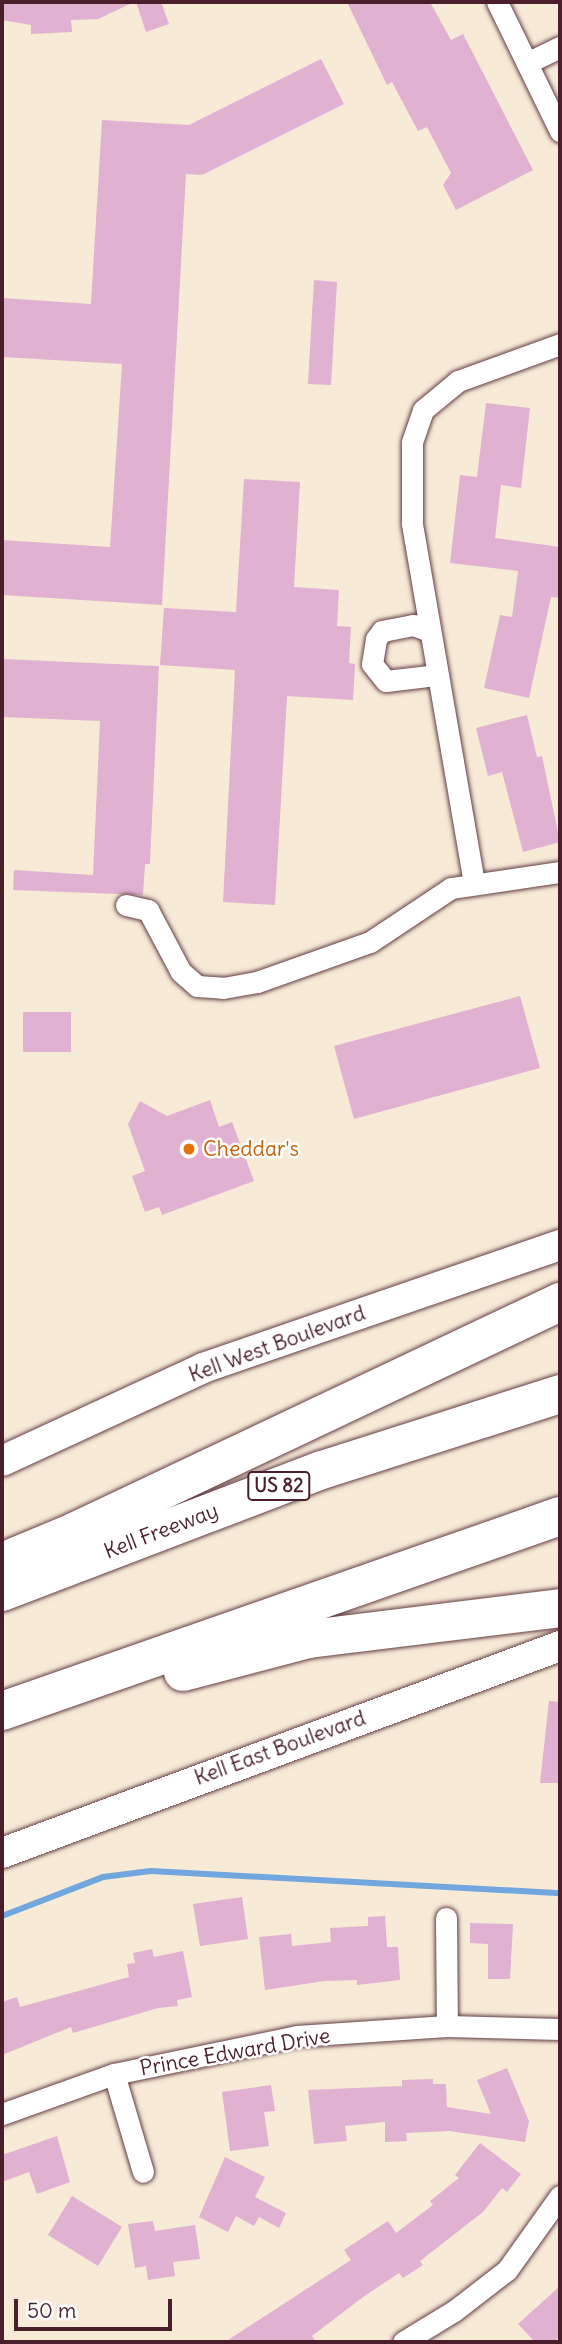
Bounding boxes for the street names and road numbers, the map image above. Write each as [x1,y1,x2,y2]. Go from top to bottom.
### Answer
street label: Kell West Boulevard [185,1300,369,1388]
road number: US 82 [246,1470,312,1502]
street label: Kell Freeway [100,1498,222,1564]
street label: Kell East Boulevard [191,1705,369,1791]
street label: Prince Edward Drive [138,2023,332,2081]

